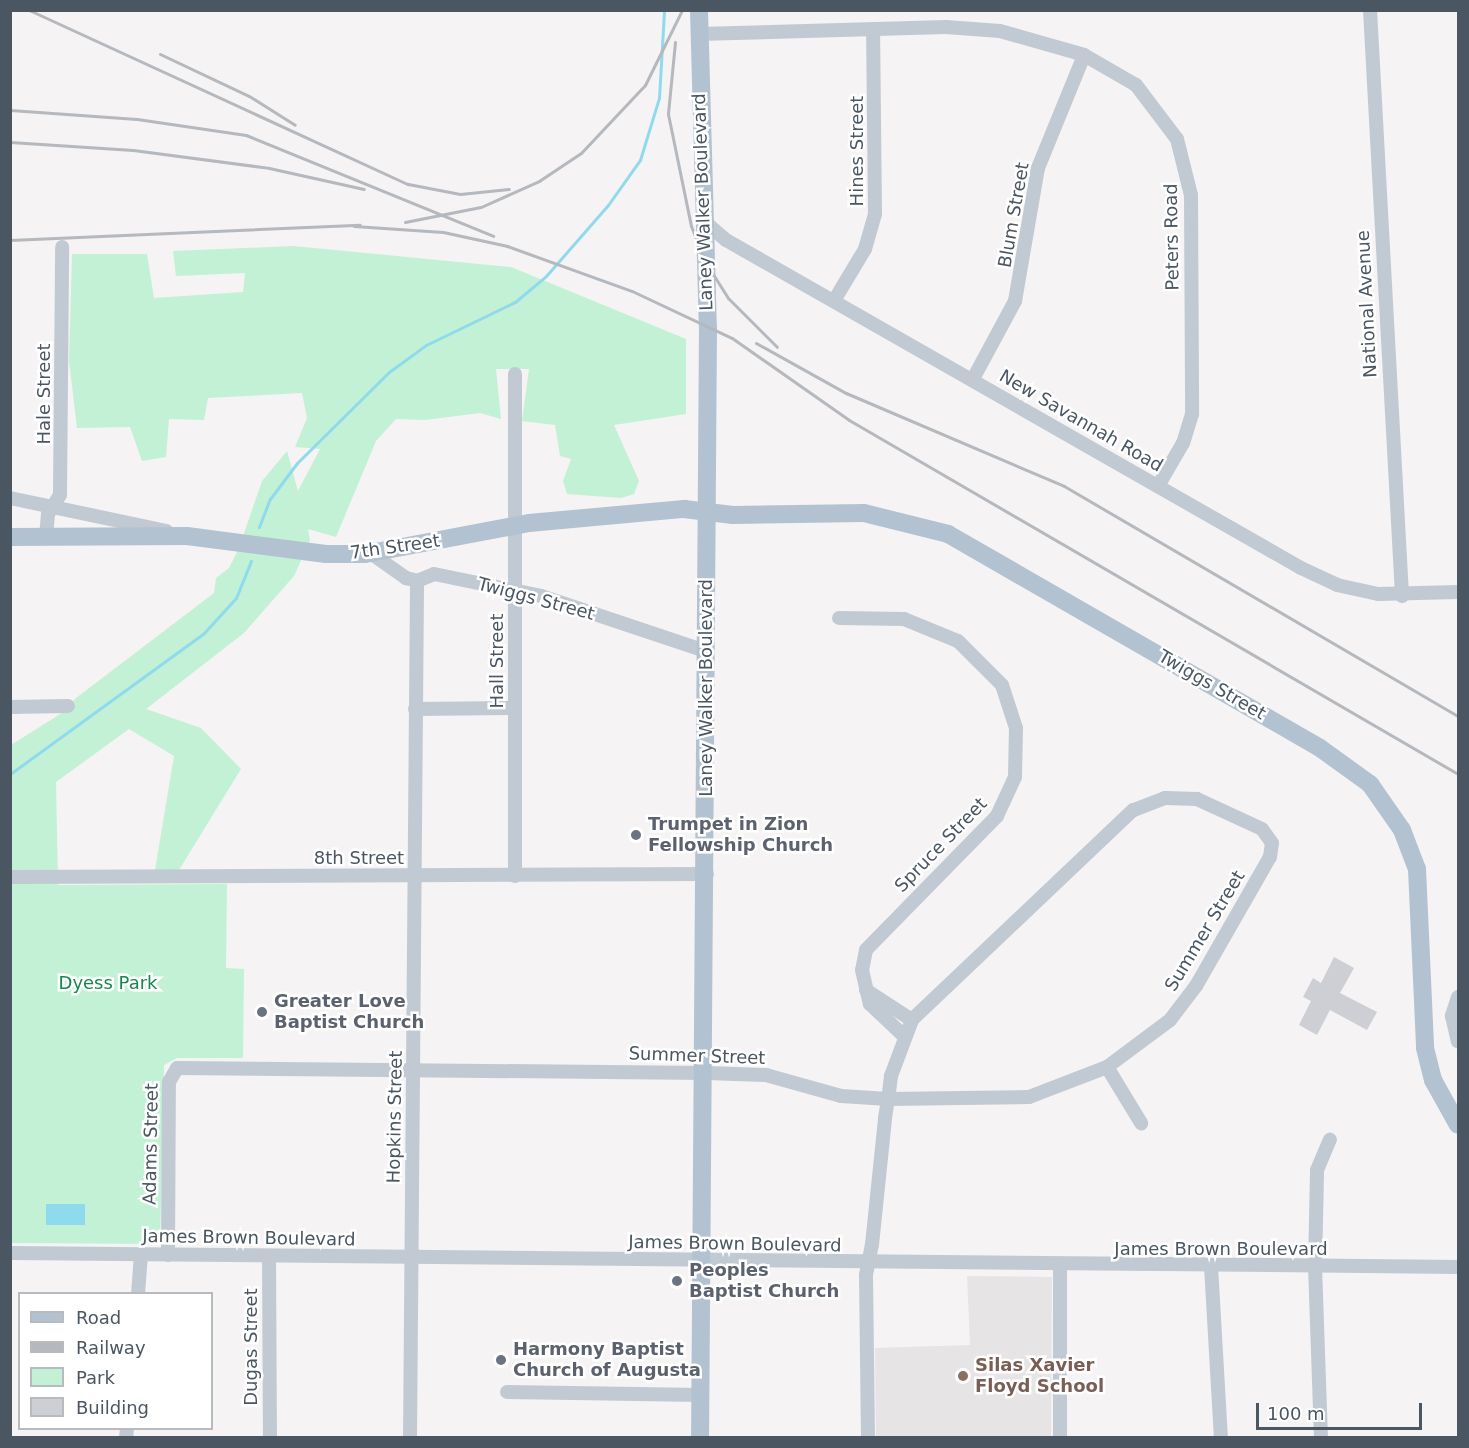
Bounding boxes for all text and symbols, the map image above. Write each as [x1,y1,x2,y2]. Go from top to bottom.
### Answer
street label: Laney Walker Boulevard [688,93,718,311]
street label: Hines Street [846,96,868,206]
street label: Blum Street [994,161,1034,269]
street label: Peters Road [1160,183,1184,291]
street label: National Avenue [1352,230,1382,378]
street label: Hale Street [33,343,55,445]
street label: New Savannah Road [995,365,1167,477]
street label: 7th Street [349,530,441,564]
street label: Twiggs Street [475,573,597,625]
street label: Laney Walker Boulevard [695,579,717,797]
street label: Hall Street [486,614,508,708]
street label: Twiggs Street [1154,646,1270,724]
street label: Spruce Street [890,793,992,897]
place label: Trumpet in Zion Fellowship Church [648,814,833,856]
marker: Trumpet in Zion Fellowship Church [629,828,643,842]
street label: 8th Street [314,847,404,869]
street label: Summer Street [1161,867,1249,995]
park label: Dyess Park [59,972,157,994]
place label: Greater Love Baptist Church [274,991,424,1034]
marker: Greater Love Baptist Church [255,1005,269,1019]
street label: Summer Street [628,1043,766,1069]
street label: Hopkins Street [383,1051,407,1183]
street label: Adams Street [139,1083,163,1205]
street label: James Brown Boulevard [142,1225,356,1251]
street label: James Brown Boulevard [628,1231,842,1257]
street label: James Brown Boulevard [1114,1238,1328,1260]
place label: Peoples Baptist Church [689,1260,839,1302]
marker: Peoples Baptist Church [670,1274,684,1288]
street label: Dugas Street [240,1288,262,1406]
legend [18,1292,213,1430]
text: Road [76,1307,121,1328]
text: Railway [76,1337,146,1358]
place label: Harmony Baptist Church of Augusta [513,1339,701,1382]
marker: Harmony Baptist Church of Augusta [494,1353,508,1367]
place label: Silas Xavier Floyd School [975,1355,1104,1398]
text: Park [76,1367,115,1388]
marker: Silas Xavier Floyd School [956,1369,970,1383]
scale bar [1259,1391,1426,1429]
text: Building [76,1397,149,1418]
text: 100 m [1267,1403,1325,1424]

